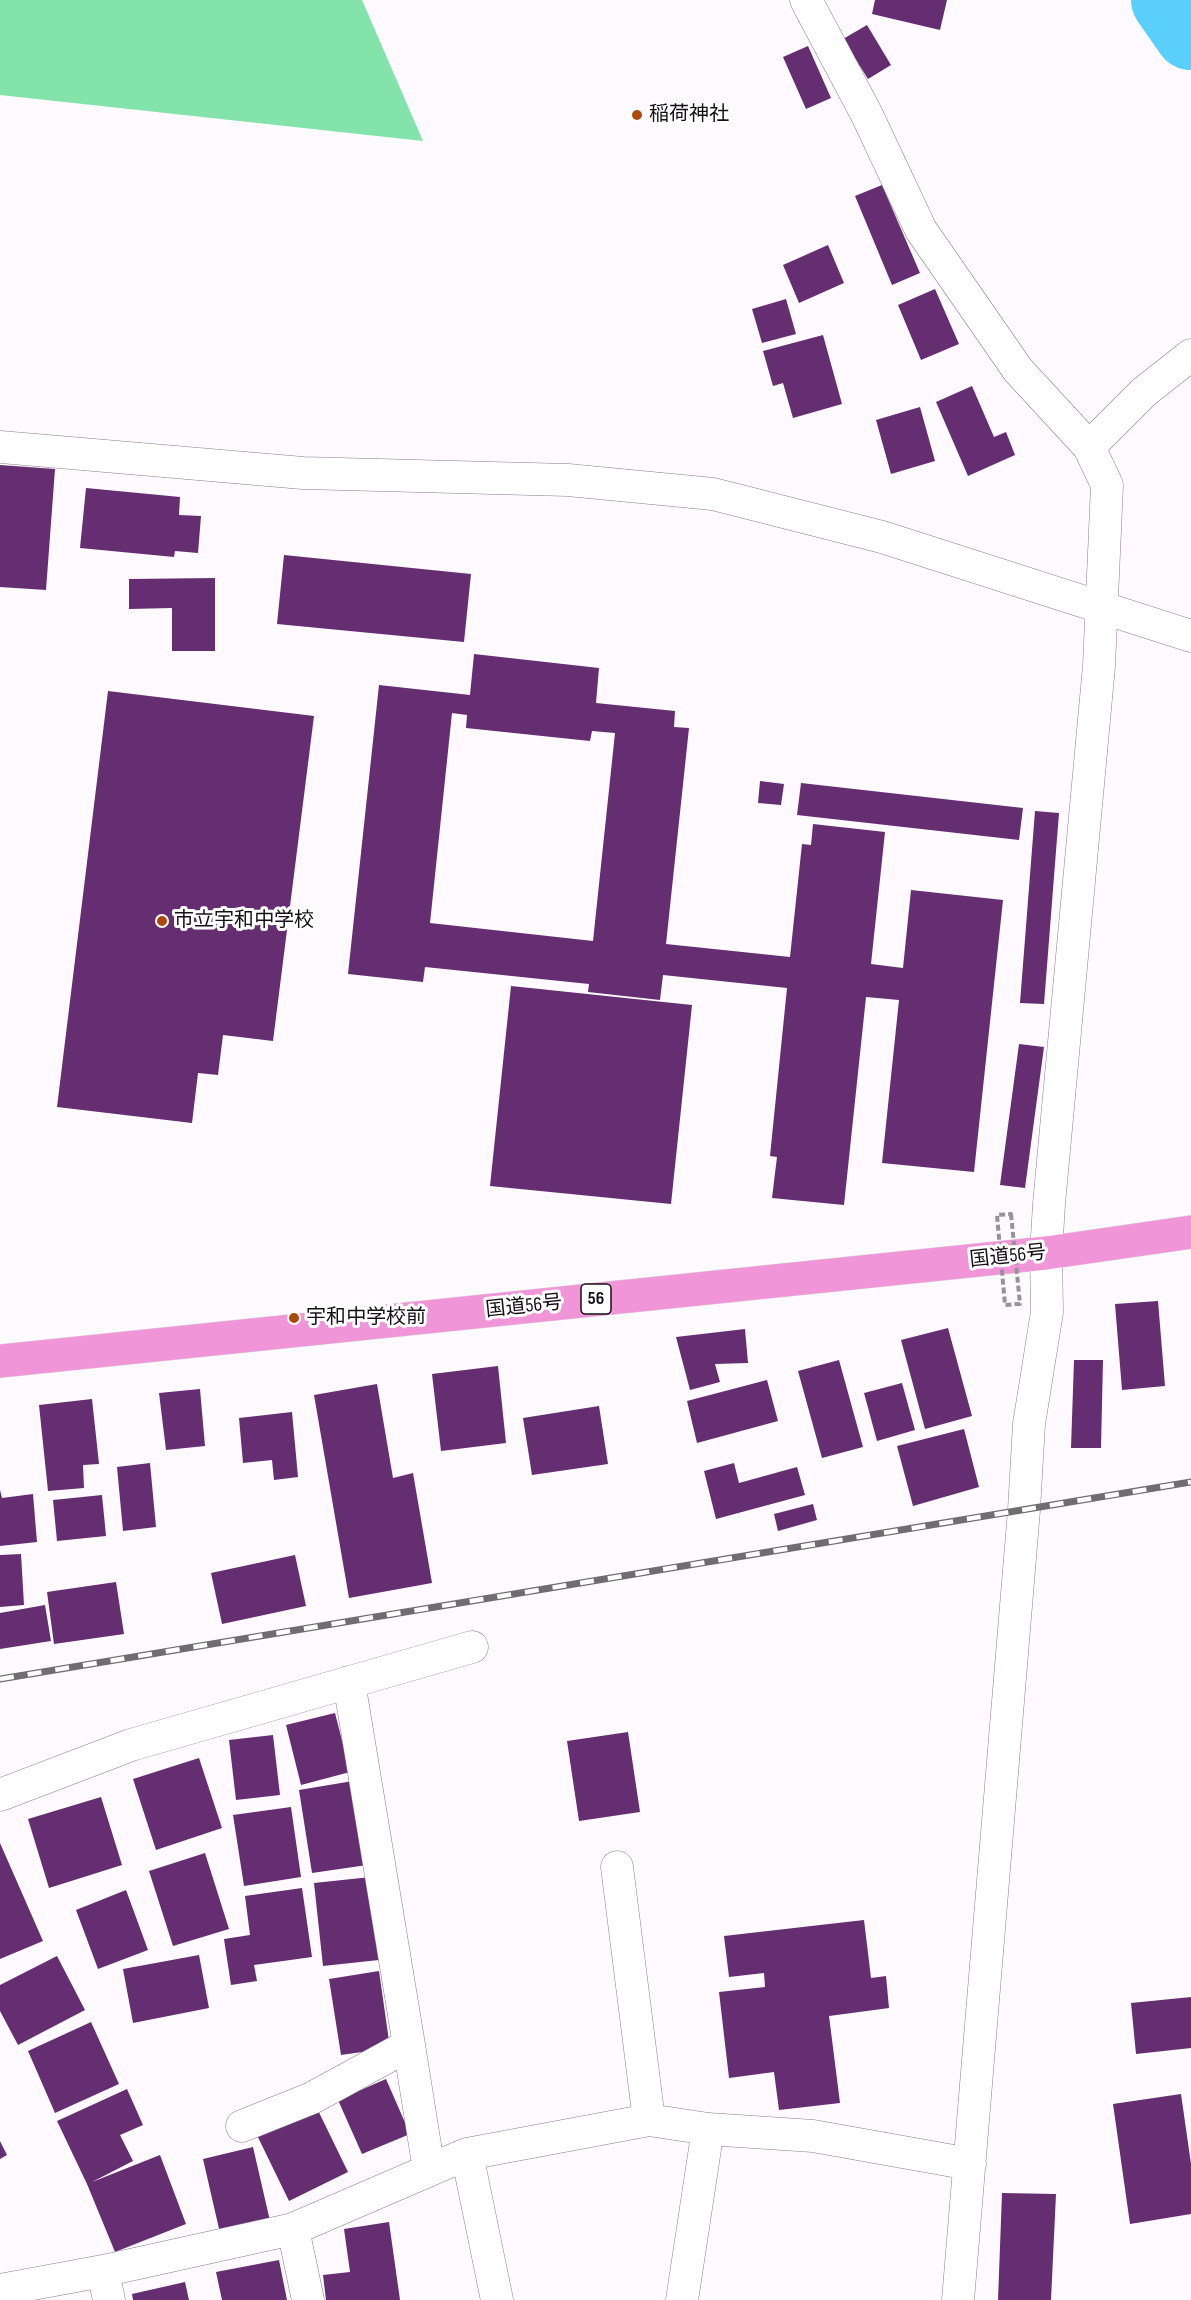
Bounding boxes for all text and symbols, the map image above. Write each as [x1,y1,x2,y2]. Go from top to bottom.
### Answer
place label: 稲荷神社 [649,103,729,127]
marker: 稲荷神社 [630,108,644,122]
place label: 市立宇和中学校 [174,909,314,933]
marker: 市立宇和中学校 [155,914,169,928]
street label: 国道56号 [969,1241,1047,1273]
road number: 56 [581,1284,611,1314]
street label: 国道56号 [485,1291,563,1323]
place label: 宇和中学校前 [306,1306,426,1330]
marker: 宇和中学校前 [287,1311,301,1325]

